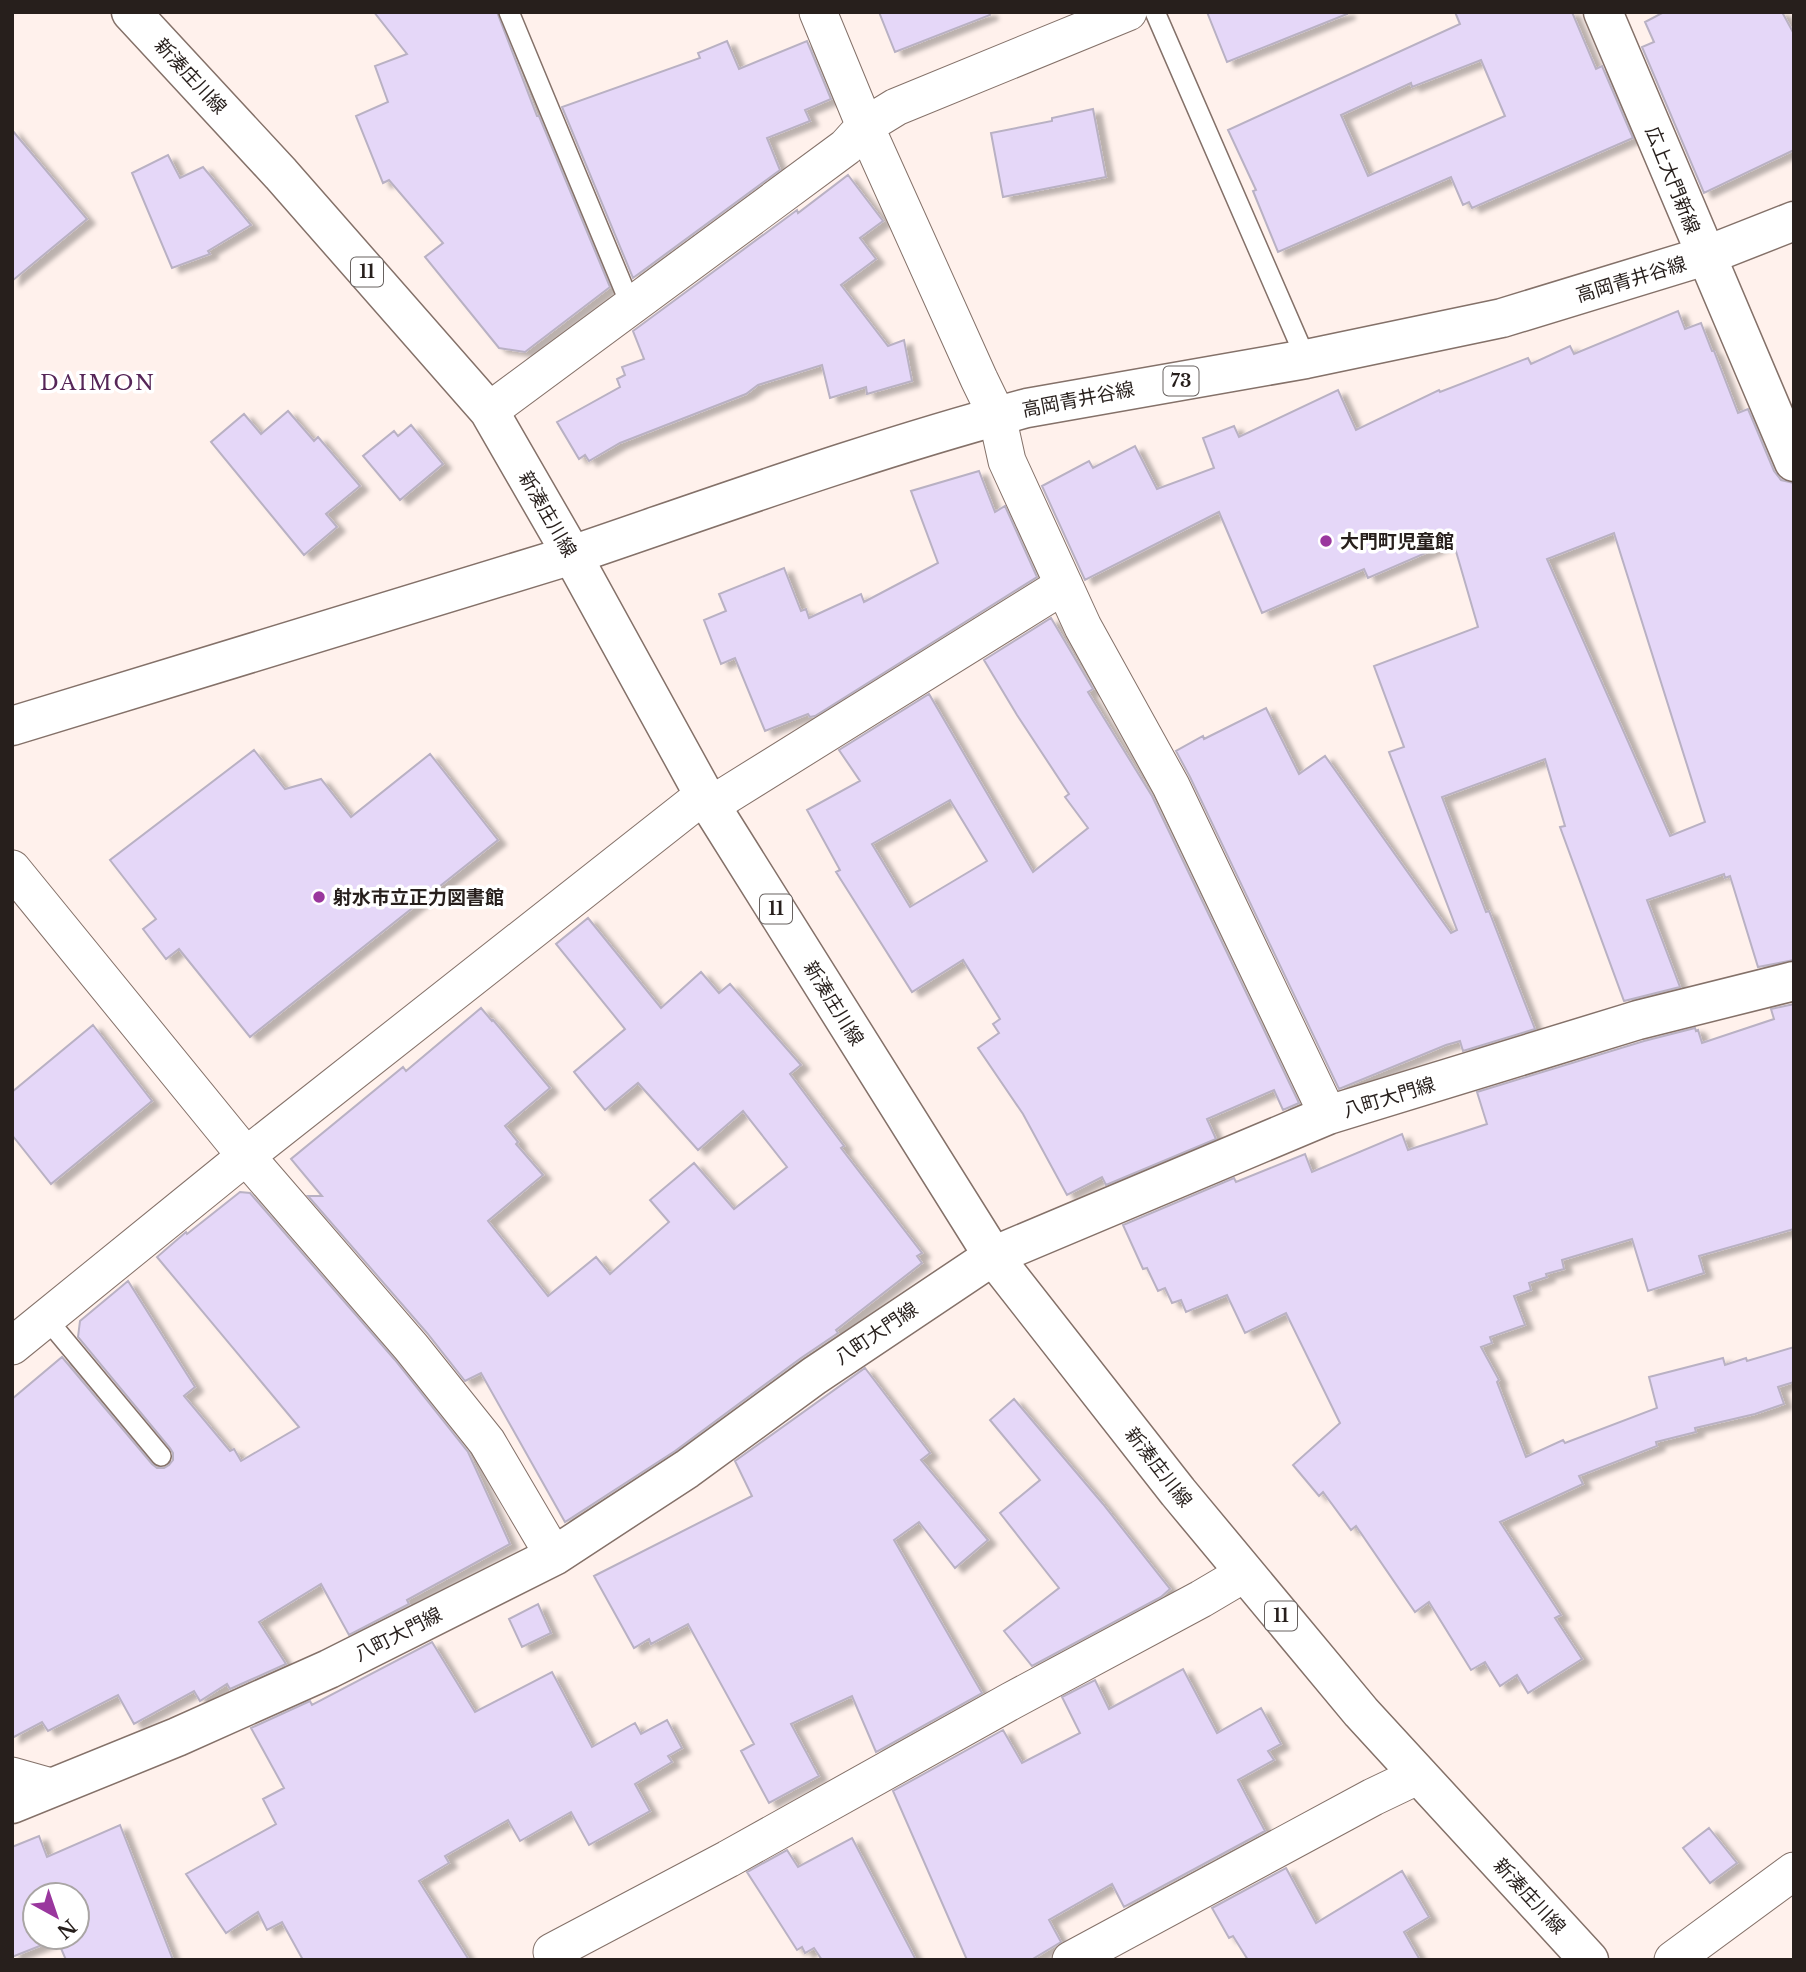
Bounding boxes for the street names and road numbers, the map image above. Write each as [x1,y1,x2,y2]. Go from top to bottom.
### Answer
street label: 新湊庄川線 [150,34,231,119]
street label: 広上大門新線 [1641,123,1705,237]
street label: 高岡青井谷線 [1573,252,1689,307]
road number: 11 [351,258,383,286]
road number: 73 [1164,366,1198,396]
street label: 高岡青井谷線 [1020,377,1136,422]
street label: 新湊庄川線 [514,467,581,561]
road number: 11 [760,894,792,924]
street label: 新湊庄川線 [799,957,869,1050]
street label: 八町大門線 [1340,1073,1438,1122]
street label: 八町大門線 [830,1297,922,1370]
street label: 新湊庄川線 [1120,1423,1197,1512]
road number: 11 [1265,1602,1297,1630]
street label: 八町大門線 [351,1603,446,1666]
street label: 新湊庄川線 [1489,1854,1570,1939]

